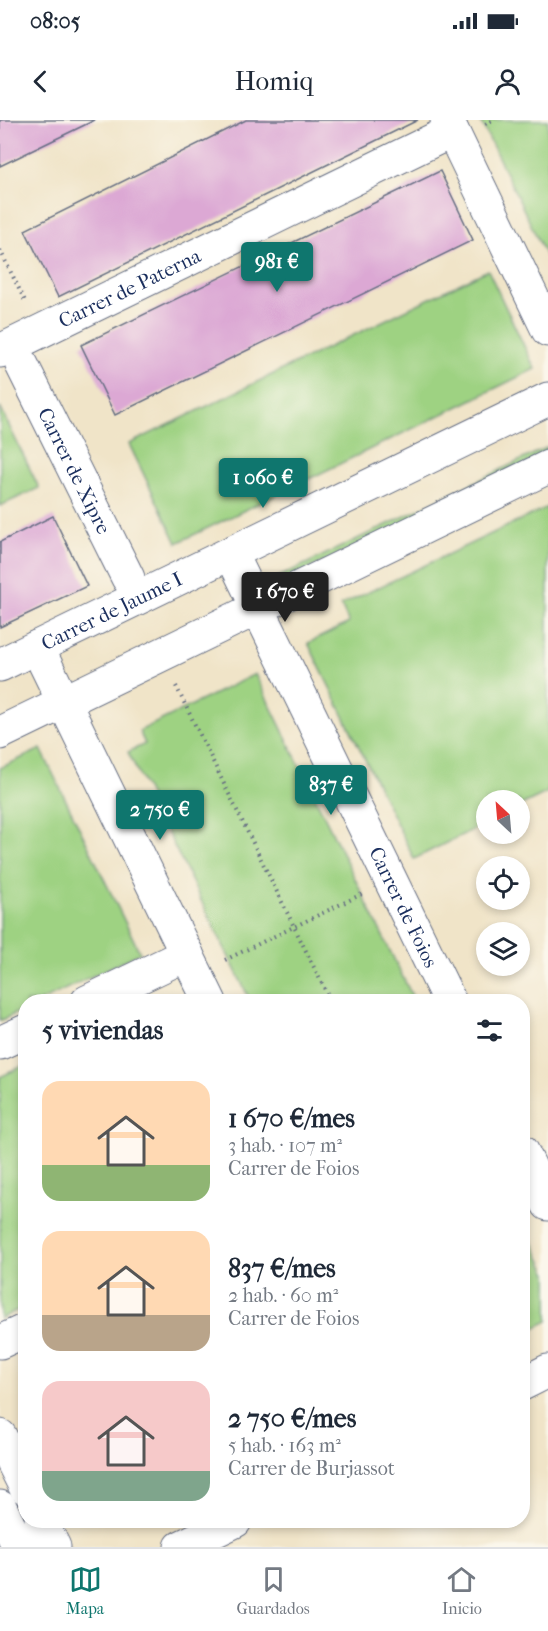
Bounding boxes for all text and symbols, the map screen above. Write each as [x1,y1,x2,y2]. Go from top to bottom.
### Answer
text: 08:05 [30,8,80,34]
icon: back [24,65,57,98]
text: Homiq [235,65,313,97]
icon: person [491,65,524,98]
pin: 981 € [235,242,319,293]
street label: Carrer de Paterna [55,244,205,333]
text: 981 € [255,250,299,273]
street label: Carrer de Xipre [33,404,115,538]
pin: 1 060 € [208,458,318,509]
text: 1 060 € [233,466,293,489]
street label: Carrer de Jaume I [38,567,186,655]
pin: 1 670 € [230,572,340,623]
text: 1 670 € [256,580,314,603]
pin: 837 € [289,765,373,816]
text: 837 € [309,773,353,796]
pin: 2 750 € [105,790,215,841]
north arrow [476,790,530,844]
map controls [476,790,530,976]
text: 2 750 € [130,798,190,821]
street label: Carrer de Foios [364,843,442,971]
button: locate [476,856,530,910]
button: layers [476,922,530,976]
icon: filters [473,1014,506,1047]
text: 5 viviendas [42,1015,163,1046]
text: 1 670 €/mes [228,1103,355,1134]
icon: home [90,1105,162,1177]
text: 3 hab. · 107 m² [228,1134,342,1157]
text: Carrer de Foios [228,1157,359,1180]
text: 837 €/mes [228,1253,336,1284]
icon: home [90,1255,162,1327]
text: 2 hab. · 60 m² [228,1284,338,1307]
text: Carrer de Foios [228,1307,359,1330]
text: 2 750 €/mes [228,1403,356,1434]
icon: home [90,1405,162,1477]
text: 5 hab. · 163 m² [228,1434,341,1457]
text: Carrer de Burjassot [228,1457,395,1480]
tab: Mapa [66,1563,104,1618]
tab: Guardados [236,1563,310,1618]
tab: Inicio [442,1563,482,1618]

